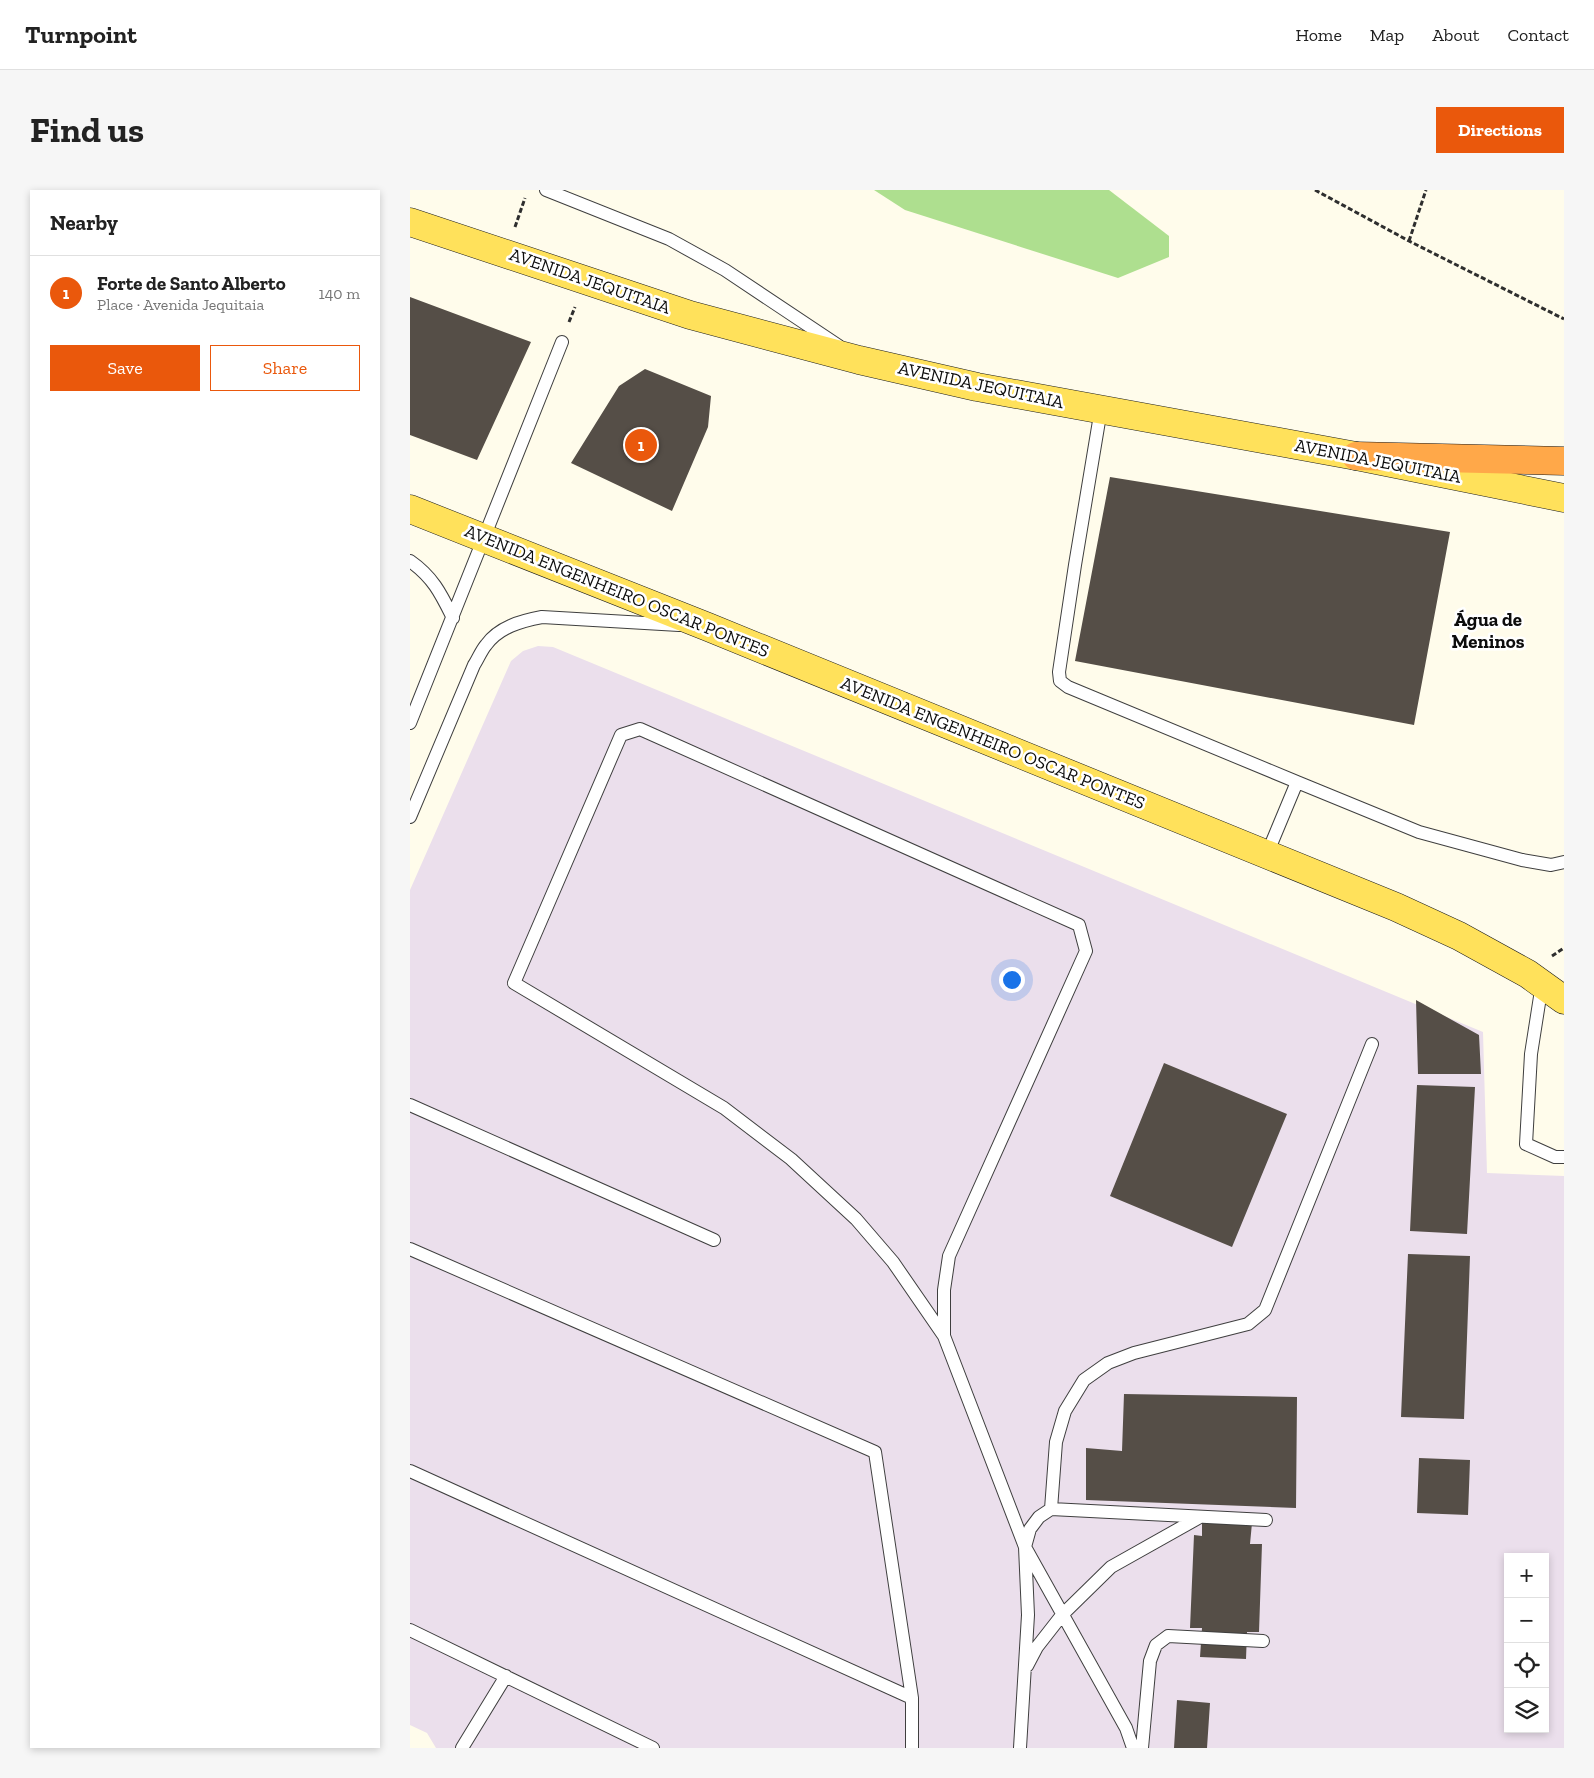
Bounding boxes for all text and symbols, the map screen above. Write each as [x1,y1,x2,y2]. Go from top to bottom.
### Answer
text: Turnpoint [25,20,137,49]
text: Home [1295,24,1342,46]
text: Map [1370,24,1404,46]
text: About [1432,24,1479,46]
text: Contact [1507,24,1569,46]
button: Directions [1436,107,1564,153]
text: Find us [30,109,144,151]
text: Nearby [50,210,118,235]
street label: AVENIDA JEQUITAIA [507,243,674,319]
text: Forte de Santo Alberto [97,272,286,295]
text: 1 [63,284,69,303]
text: 140 m [319,284,360,303]
text: Place · Avenida Jequitaia [97,295,264,314]
button: Save [50,345,200,391]
button: Share [210,345,360,391]
street label: AVENIDA JEQUITAIA [896,357,1066,413]
pin: 1 [625,426,657,464]
street label: AVENIDA JEQUITAIA [1293,434,1463,488]
street label: AVENIDA ENGENHEIRO OSCAR PONTES [462,520,772,662]
district label: Água de Meninos [1452,608,1525,653]
street label: AVENIDA ENGENHEIRO OSCAR PONTES [838,672,1148,814]
your location [999,967,1025,993]
map controls [1504,1553,1549,1733]
button: + [1504,1553,1549,1598]
button: − [1504,1598,1549,1643]
button: locate [1504,1643,1549,1688]
button: layers [1504,1688,1549,1733]

